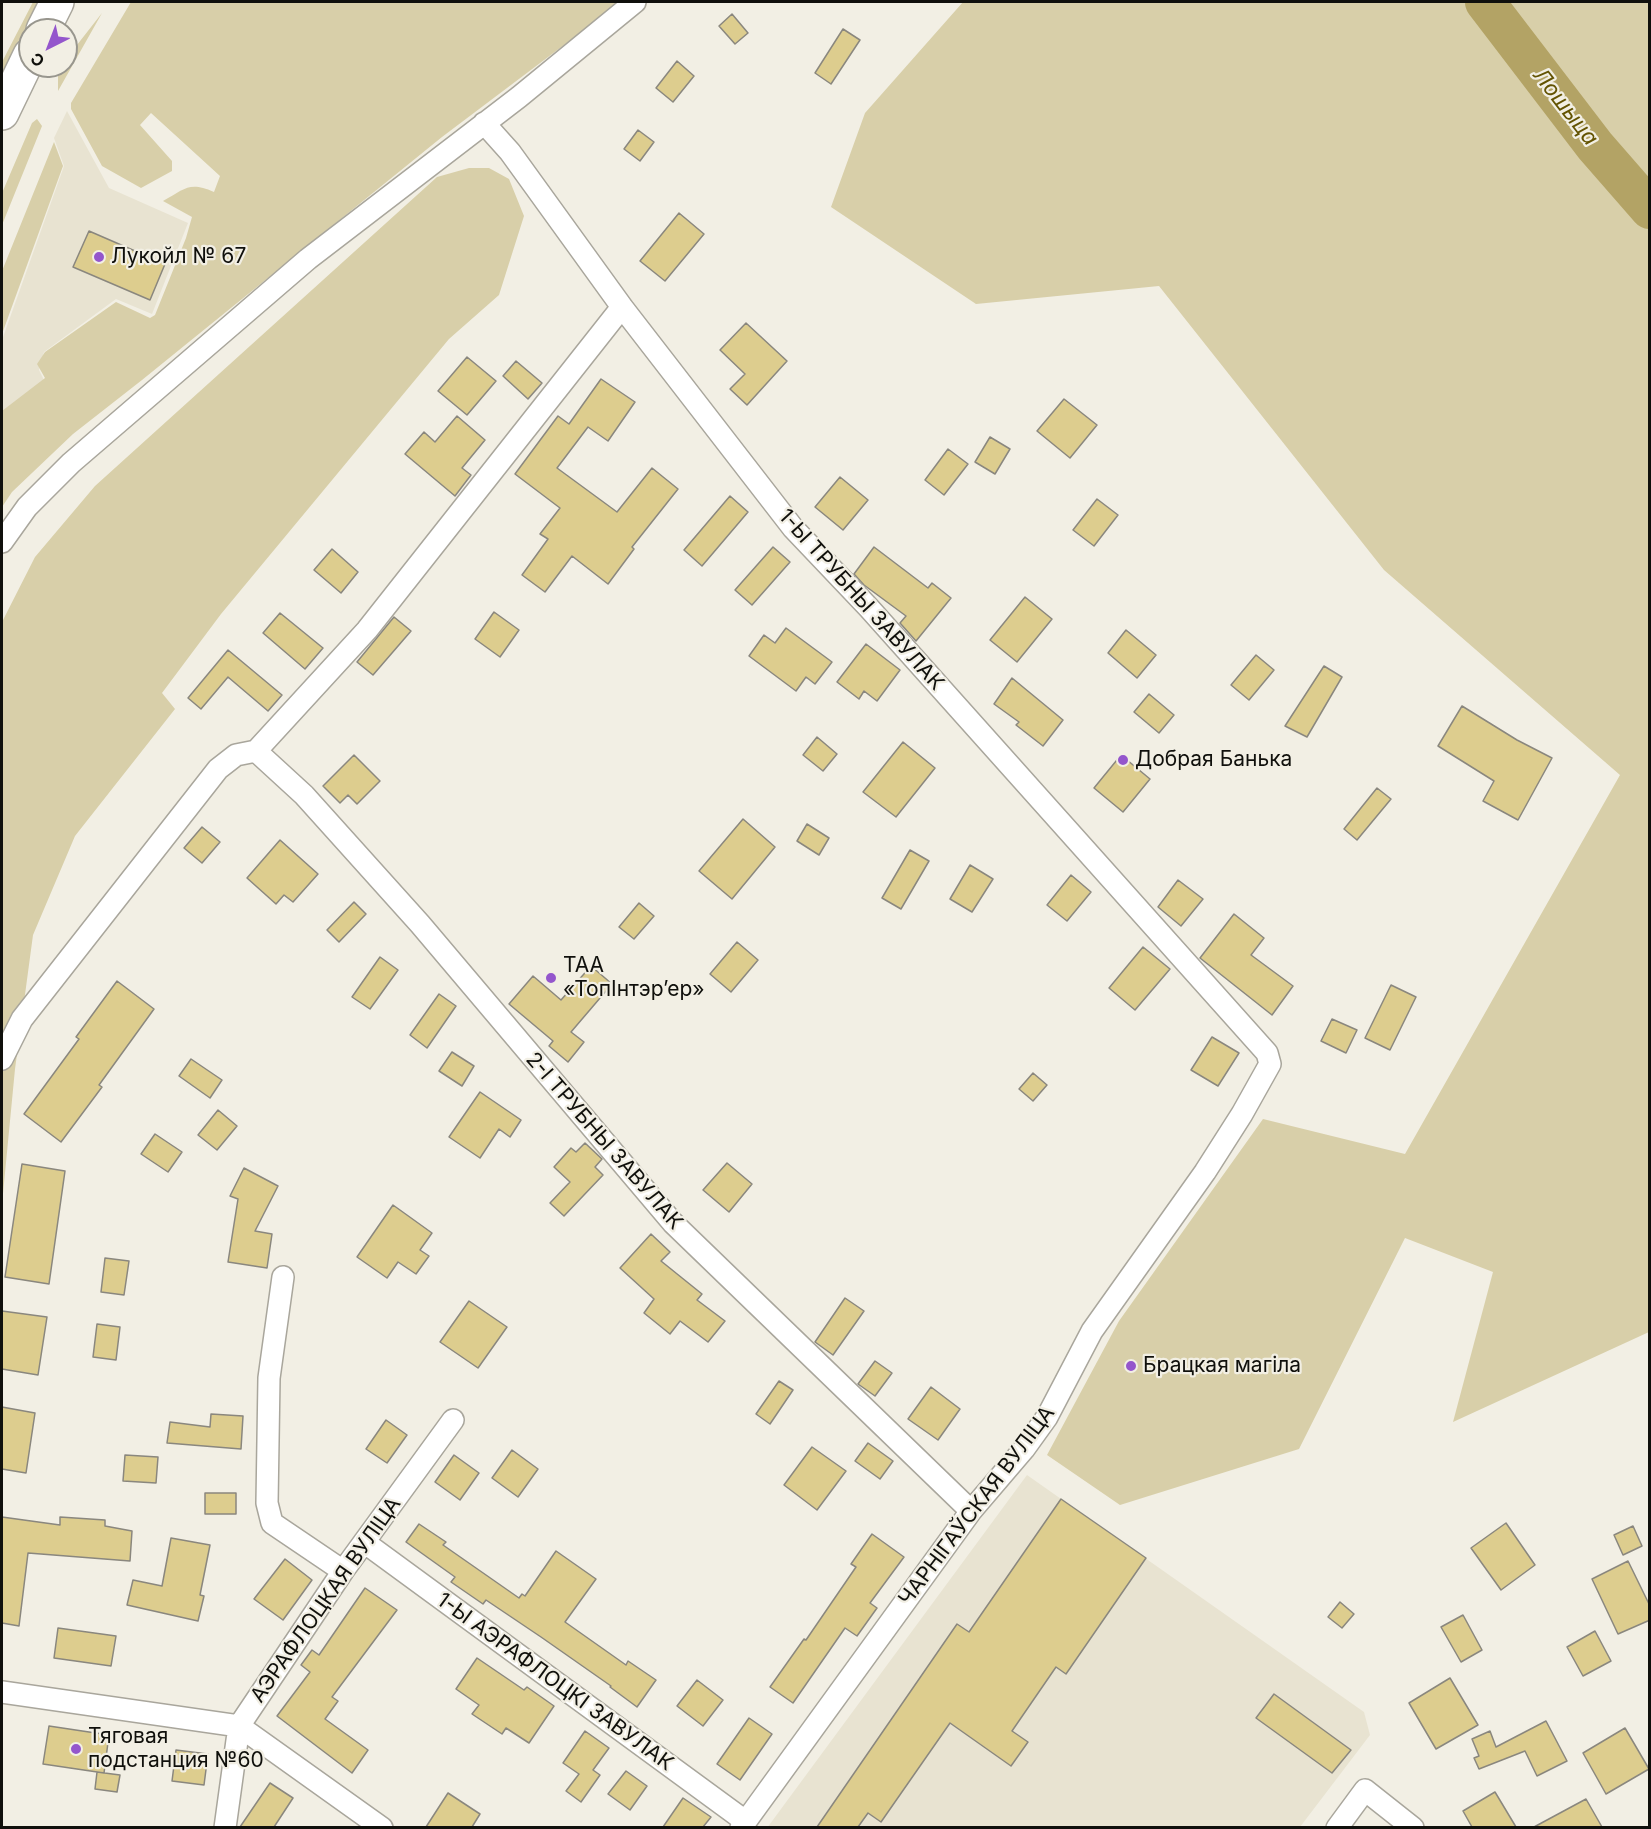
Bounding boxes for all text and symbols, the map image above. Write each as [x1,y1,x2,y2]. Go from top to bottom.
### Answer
north arrow [18,18,78,78]
text: С [26,48,48,71]
water label: Лошыца [1527,63,1603,151]
place label: Лукойл № 67 [111,244,246,270]
marker: Лукойл № 67 [92,250,106,264]
street label: 1-Ы ТРУБНЫ ЗАВУЛАК [773,504,949,696]
place label: Добрая Банька [1135,747,1292,773]
marker: Добрая Банька [1116,753,1130,767]
place label: ТАА «ТопІнтэрʼер» [563,953,705,1003]
marker: ТАА «ТопІнтэрʼер» [544,971,558,985]
street label: 2-І ТРУБНЫ ЗАВУЛАК [520,1047,688,1235]
place label: Брацкая магіла [1143,1353,1301,1379]
marker: Брацкая магіла [1124,1359,1138,1373]
street label: ЧАРНІГАЎСКАЯ ВУЛІЦА [894,1401,1060,1611]
street label: АЭРАФЛОЦКАЯ ВУЛІЦА [245,1492,407,1708]
street label: 1-Ы АЭРАФЛОЦКІ ЗАВУЛАК [432,1588,678,1776]
place label: Тяговая подстанция №60 [88,1724,264,1774]
marker: Тяговая подстанция №60 [69,1742,83,1756]

